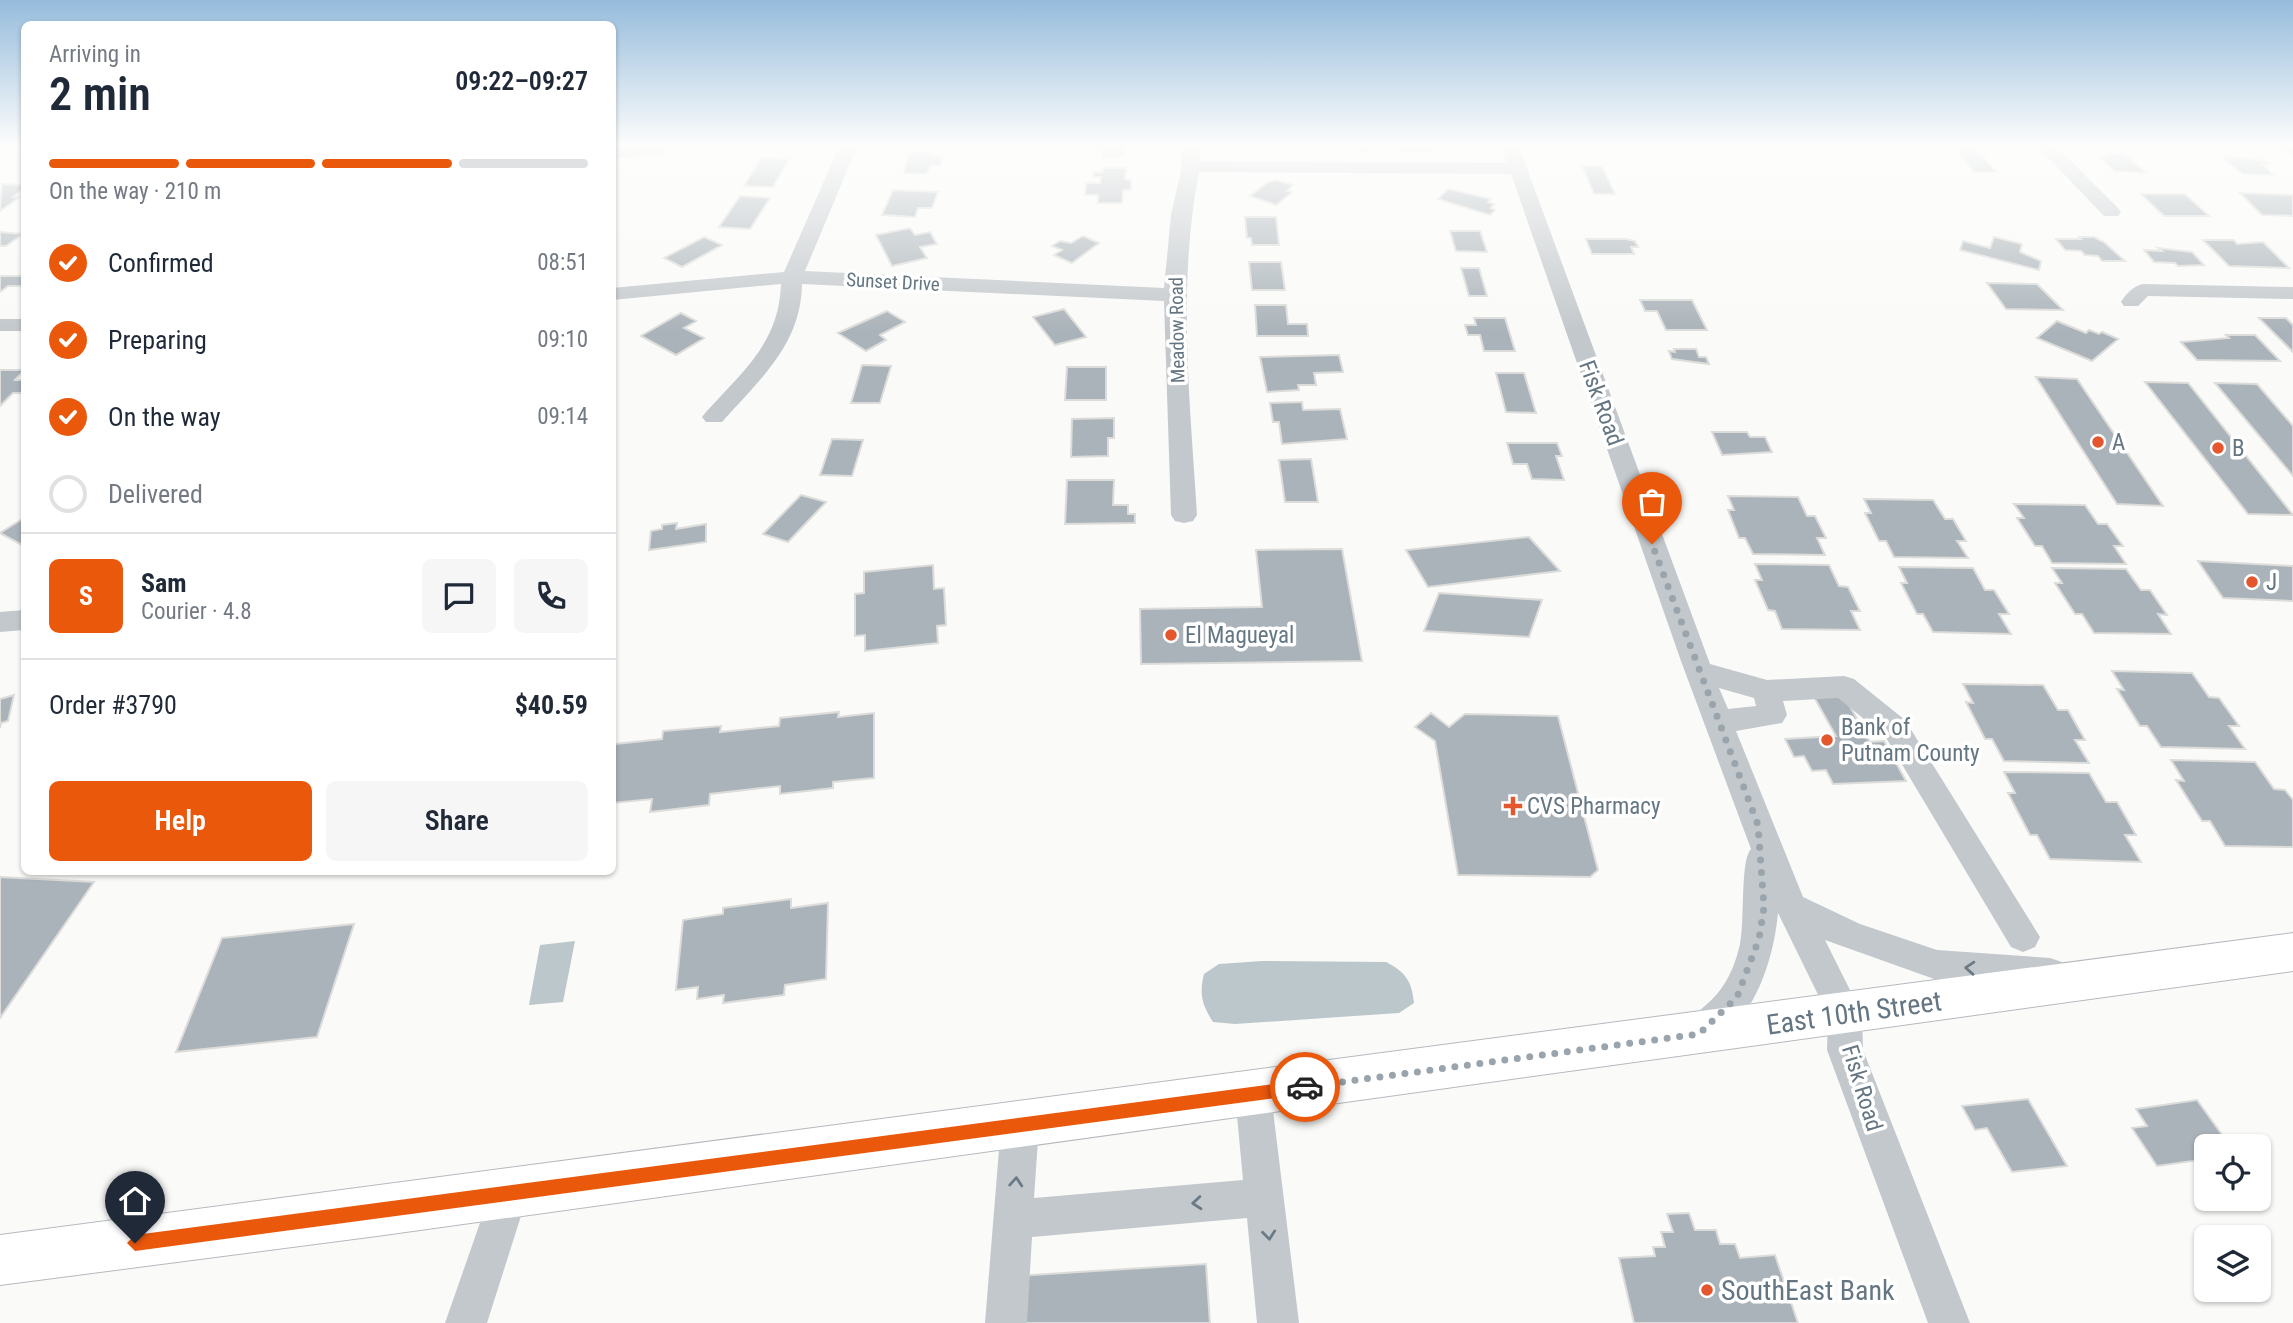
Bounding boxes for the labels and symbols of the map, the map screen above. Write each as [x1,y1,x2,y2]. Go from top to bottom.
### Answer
street label: Sunset Drive [846,268,940,296]
street label: Meadow Road [1165,277,1189,383]
street label: Fisk Road [1573,357,1629,449]
place label: A [2112,429,2125,456]
marker: A [2090,434,2106,450]
place label: B [2232,435,2245,462]
marker: B [2210,440,2226,456]
pin [1622,472,1682,544]
place label: J [2266,569,2277,596]
marker: J [2244,574,2260,590]
place label: El Magueyal [1185,622,1294,649]
marker: El Magueyal [1163,627,1179,643]
place label: Bank of Putnam County [1841,714,1980,767]
marker: Bank of Putnam County [1819,732,1835,748]
place label: CVS Pharmacy [1527,793,1661,820]
marker: CVS Pharmacy [1505,798,1521,814]
one-way arrow [1965,960,1976,975]
street label: East 10th Street [1764,984,1944,1042]
street label: Fisk Road [1836,1042,1888,1134]
courier [1270,1052,1340,1122]
pin [105,1171,165,1243]
one-way arrow [1008,1176,1023,1187]
one-way arrow [1191,1195,1202,1210]
one-way arrow [1261,1230,1276,1241]
place label: SouthEast Bank [1721,1274,1895,1307]
marker: SouthEast Bank [1699,1282,1715,1298]

